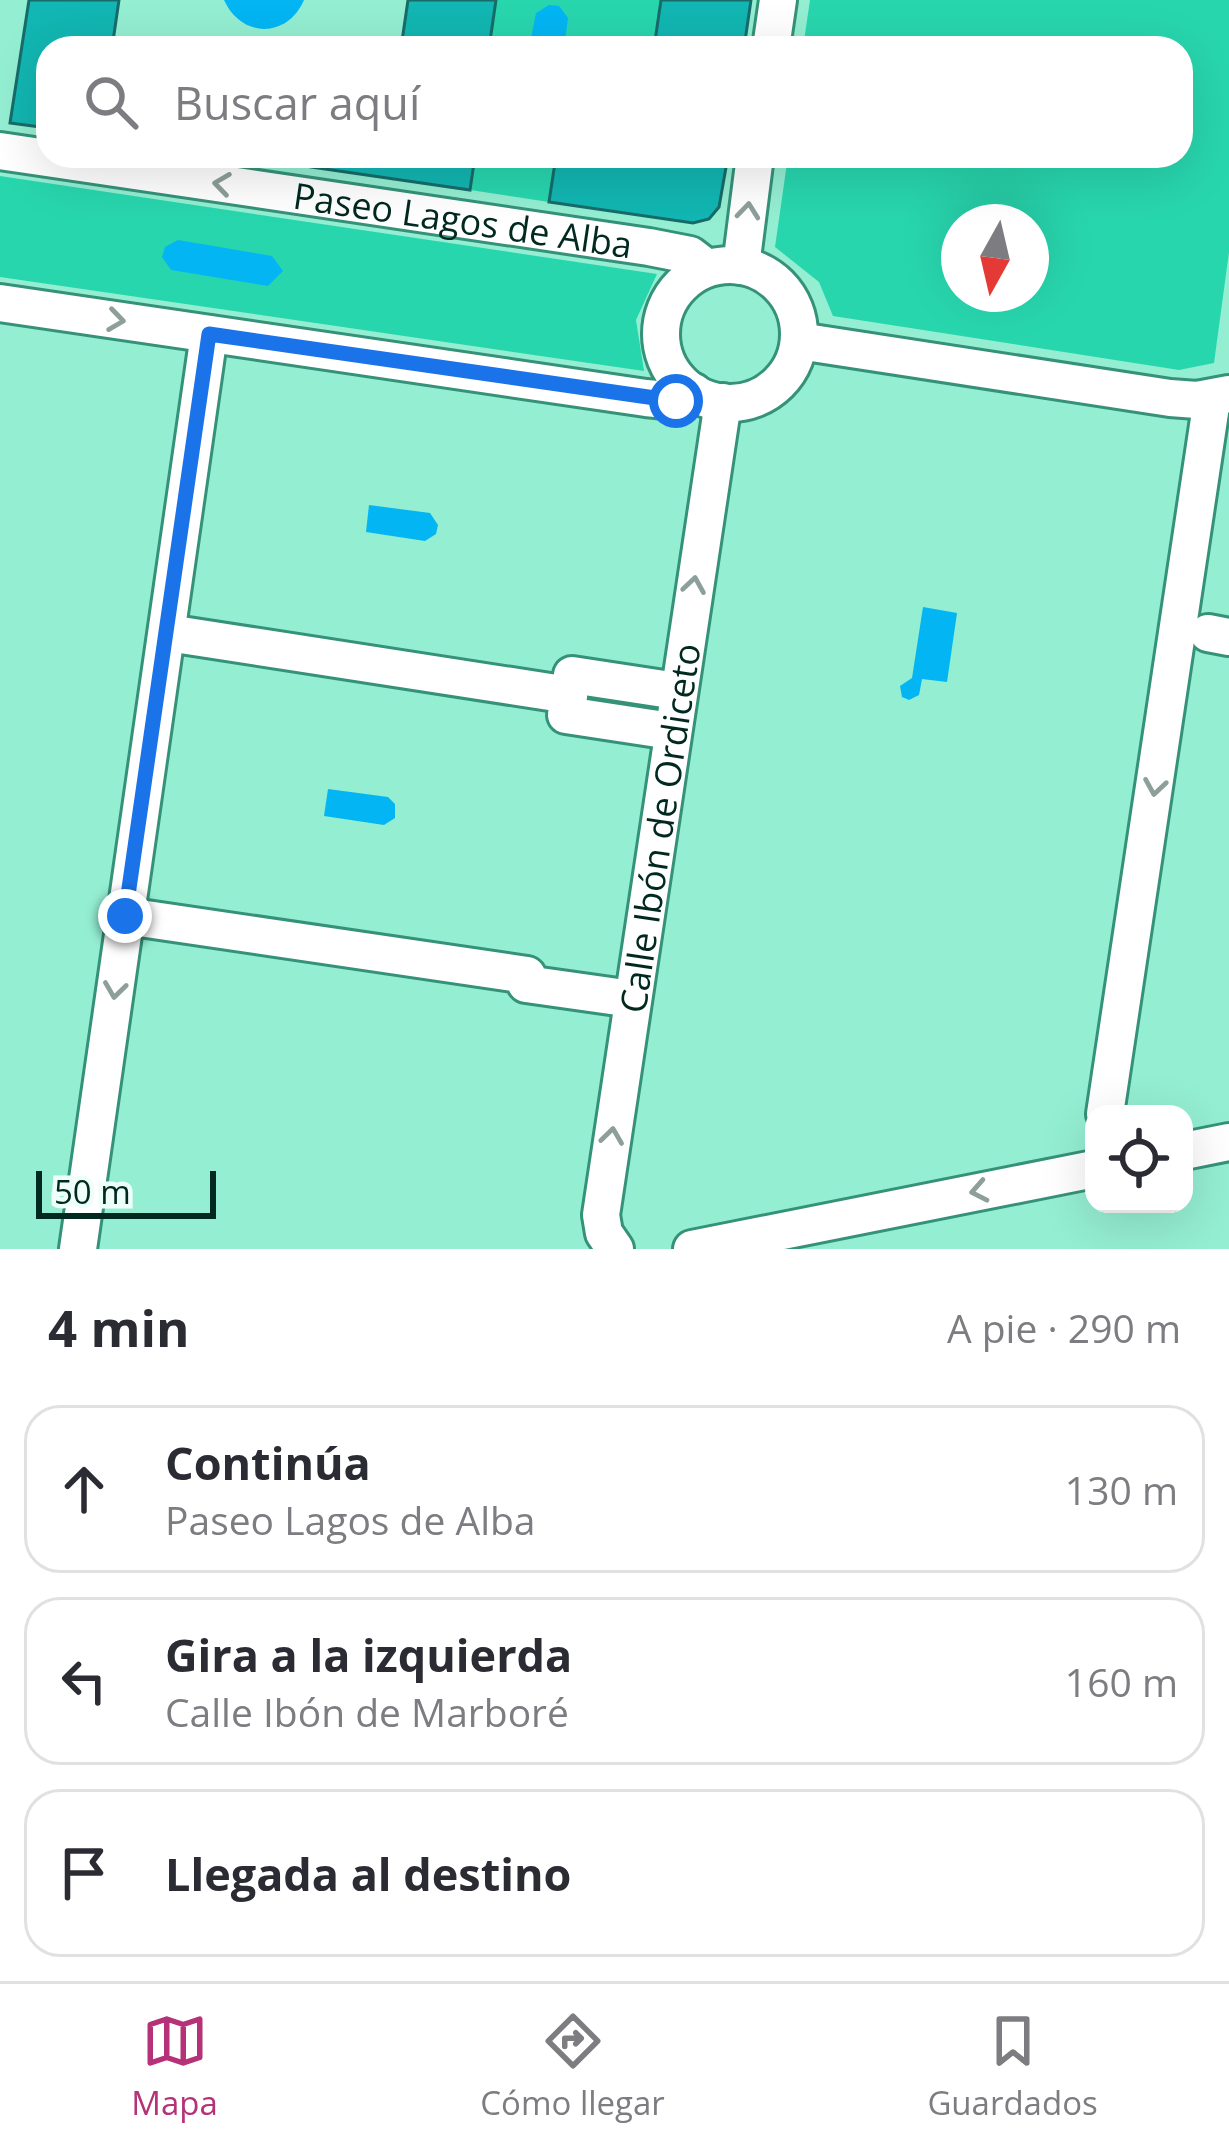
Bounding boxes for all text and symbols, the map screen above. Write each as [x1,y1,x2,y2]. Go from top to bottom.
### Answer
search box [36,36,1193,168]
icon: search [78,69,144,135]
text: Buscar aquí [174,72,420,133]
street label: Paseo Lagos de Alba [290,170,636,269]
one-way arrow [212,172,232,198]
one-way arrow [734,201,760,221]
north arrow [941,204,1049,312]
one-way arrow [106,306,126,332]
route start [649,374,703,428]
one-way arrow [680,575,706,594]
street label: Calle Ibón de Ordiceto [607,640,711,1016]
one-way arrow [1143,777,1169,797]
route end [98,889,152,943]
one-way arrow [103,980,129,1000]
map controls [1085,1105,1193,1213]
button: locate [1085,1105,1193,1213]
one-way arrow [598,1127,624,1146]
scale bar [36,1165,216,1218]
text: 50 m [54,1169,131,1214]
one-way arrow [970,1177,990,1203]
text: 4 min [48,1292,190,1362]
text: A pie · 290 m [947,1301,1181,1354]
text: Continúa [165,1432,371,1493]
icon: ahead [51,1456,117,1522]
text: 130 m [1065,1463,1178,1516]
text: Paseo Lagos de Alba [165,1493,536,1546]
text: Gira a la izquierda [165,1624,572,1685]
icon: left [51,1648,117,1714]
text: 160 m [1065,1655,1178,1708]
text: Calle Ibón de Marboré [165,1685,569,1738]
icon: arrive [51,1840,117,1906]
text: Llegada al destino [165,1843,571,1904]
tab: Mapa [131,2008,218,2125]
tab: Cómo llegar [480,2008,665,2125]
tab: Guardados [927,2008,1098,2125]

